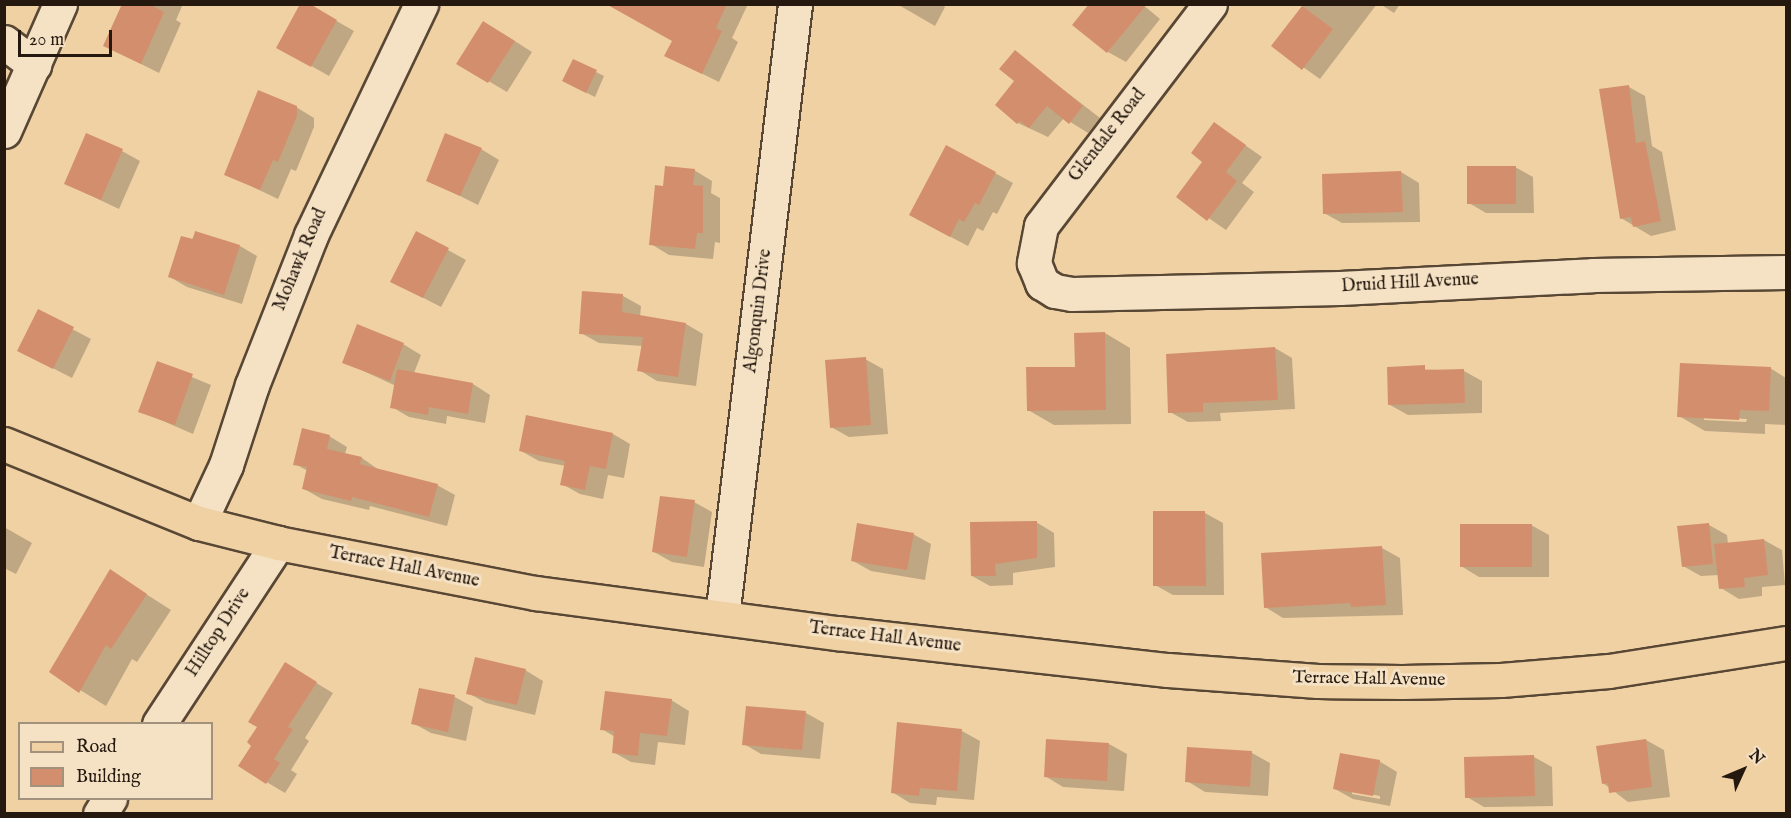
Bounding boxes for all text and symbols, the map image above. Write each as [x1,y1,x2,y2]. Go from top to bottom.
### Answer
scale bar [21,18,116,56]
text: 20 m [29,29,64,52]
street label: Glendale Road [1065,85,1151,187]
street label: Mohawk Road [270,205,332,315]
street label: Algonquin Drive [741,248,777,374]
street label: Druid Hill Avenue [1341,270,1479,298]
street label: Terrace Hall Avenue [327,543,481,593]
street label: Hilltop Drive [182,585,256,681]
street label: Terrace Hall Avenue [808,618,962,658]
street label: Terrace Hall Avenue [1292,668,1446,692]
legend [18,722,213,800]
text: Road [76,736,117,759]
north arrow [1713,740,1773,800]
text: N [1744,746,1768,769]
text: Building [76,766,141,789]

